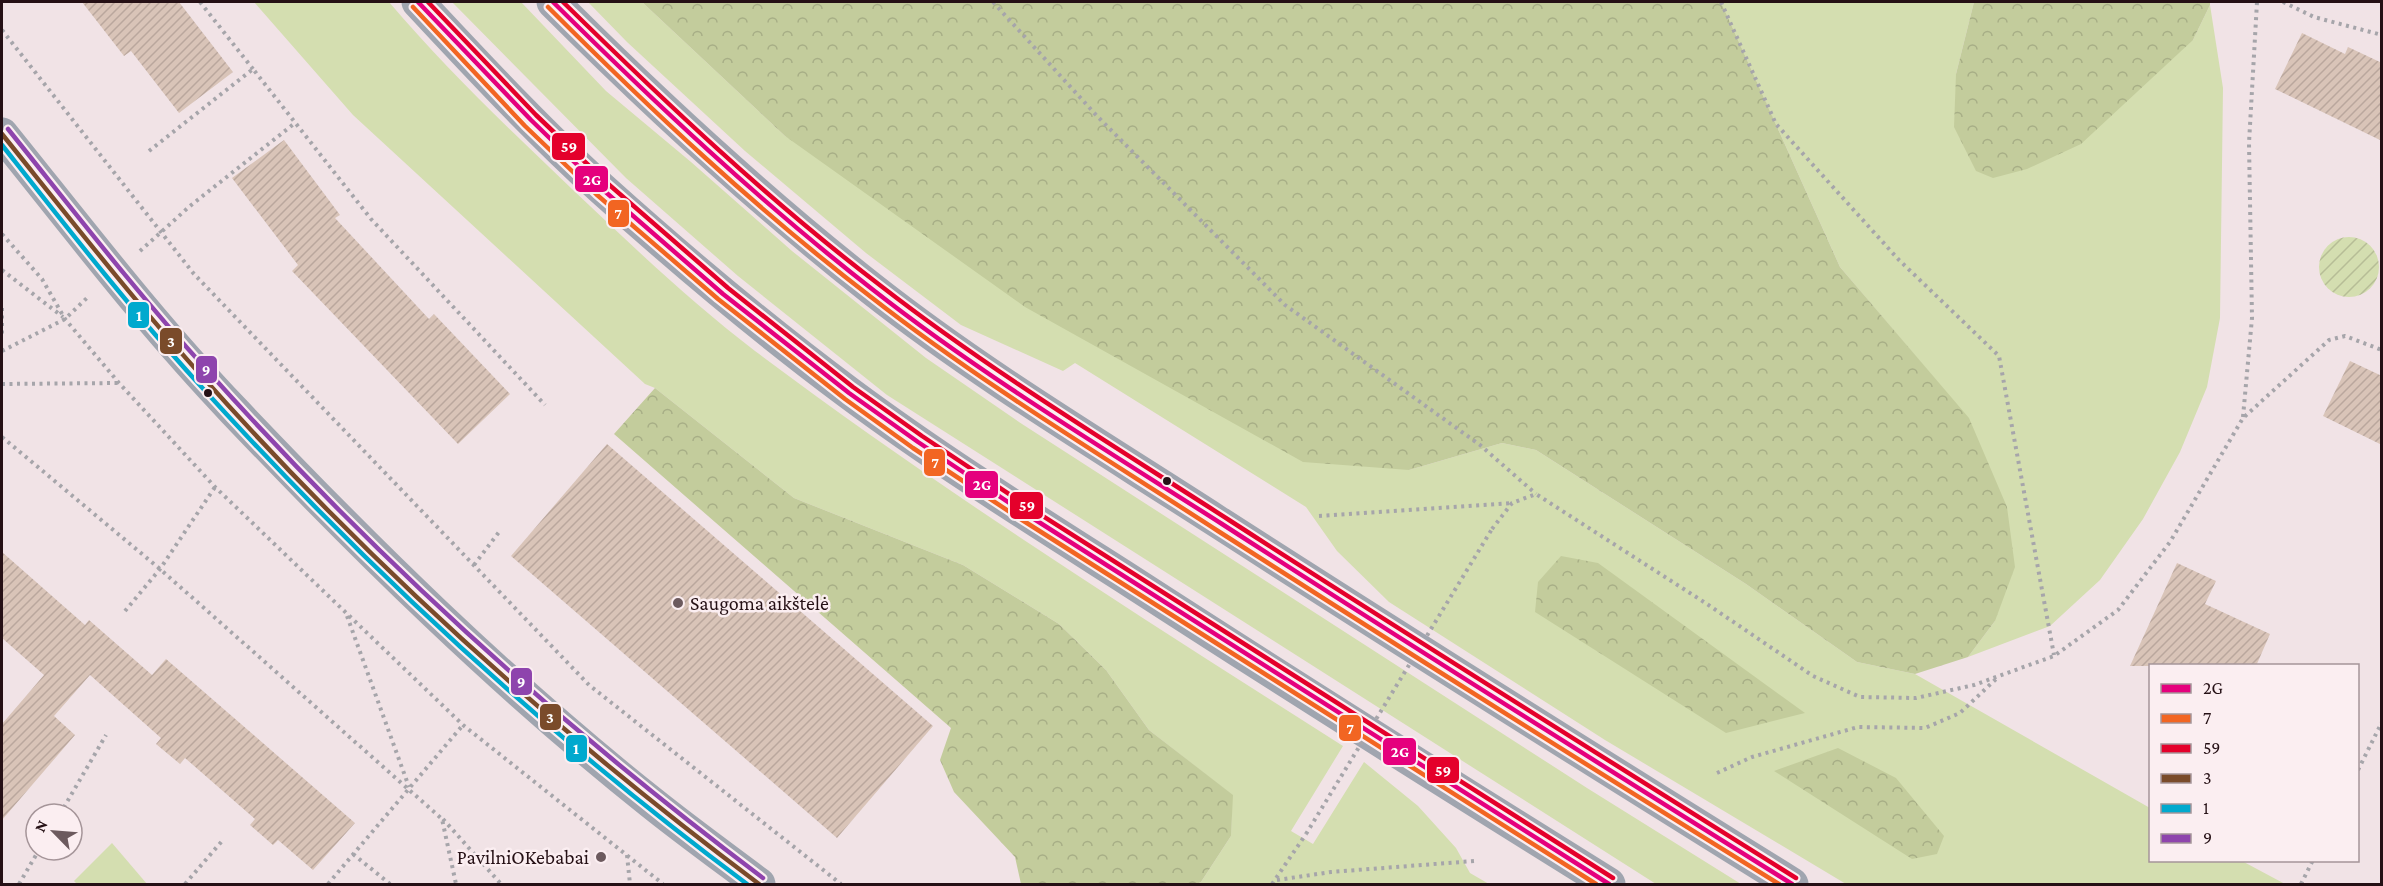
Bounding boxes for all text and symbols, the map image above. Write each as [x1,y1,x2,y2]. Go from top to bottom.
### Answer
line badge: 59 [551,132,586,161]
text: 59 [561,138,577,155]
line badge: 2G [574,165,609,193]
text: 2G [583,171,601,188]
line badge: 7 [607,199,630,228]
text: 7 [614,205,622,222]
line badge: 1 [127,301,150,329]
text: 1 [136,307,142,324]
line badge: 3 [159,327,183,355]
text: 3 [167,333,175,350]
line badge: 9 [195,355,218,384]
text: 9 [202,361,210,378]
unlabelled marker [202,387,214,399]
line badge: 7 [923,448,946,477]
text: 7 [931,454,939,471]
line badge: 2G [964,470,999,499]
unlabelled marker [1161,475,1173,487]
text: 2G [973,476,991,493]
line badge: 59 [1009,491,1044,520]
text: 59 [1019,497,1035,514]
place label: Saugoma aikštelė [690,592,829,615]
marker: Saugoma aikštelė [671,596,685,610]
legend [2149,664,2359,862]
line badge: 9 [510,667,533,696]
text: 9 [517,673,525,690]
text: 2G [2203,678,2223,698]
line badge: 3 [539,703,562,731]
text: 7 [2203,708,2211,728]
text: 3 [546,709,554,726]
line badge: 7 [1338,714,1362,742]
text: 7 [1346,720,1354,737]
line badge: 1 [565,734,588,763]
line badge: 2G [1382,737,1417,766]
text: 59 [2203,738,2220,758]
text: 1 [573,740,579,757]
text: 2G [1391,743,1409,760]
line badge: 59 [1426,756,1460,784]
text: 59 [1435,762,1451,779]
text: 3 [2203,768,2212,788]
text: 1 [2203,798,2209,818]
north arrow [24,802,84,862]
text: N [31,817,51,834]
text: 9 [2203,828,2212,848]
place label: PavilniOKebabai [457,846,589,868]
marker: PavilniOKebabai [594,850,608,864]

